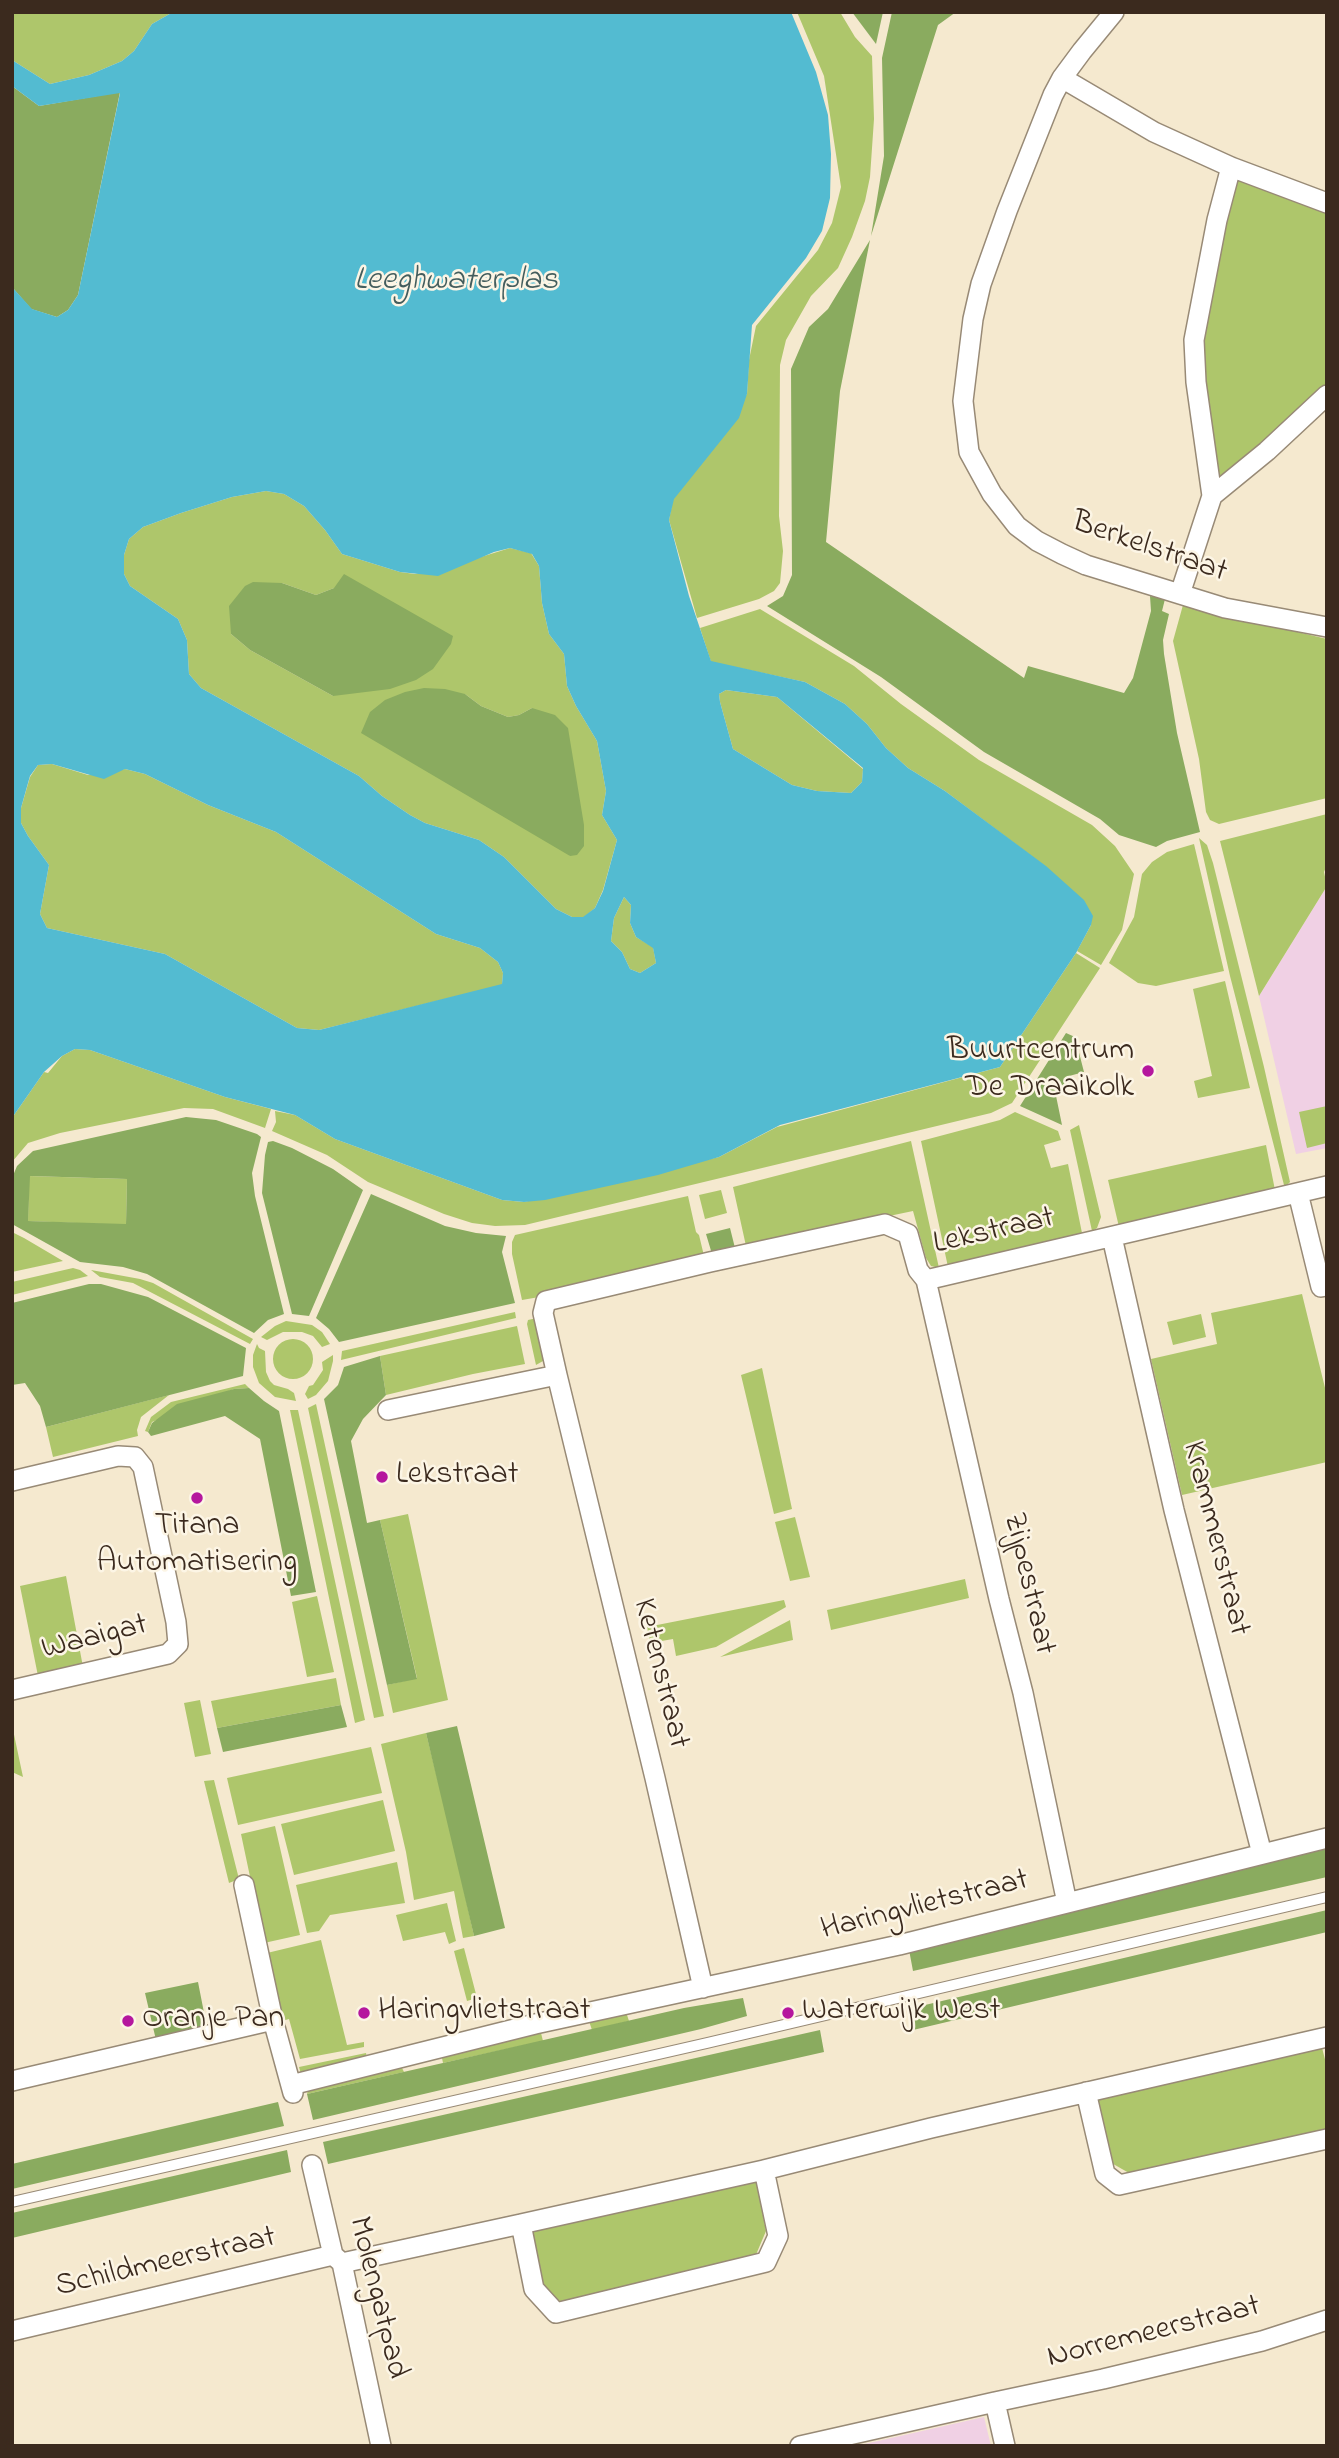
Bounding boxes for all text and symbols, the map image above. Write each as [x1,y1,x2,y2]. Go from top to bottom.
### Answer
water label: Leeghwaterplas [354,263,558,303]
street label: Berkelstraat [1066,505,1232,593]
place label: Buurtcentrum De Draaikolk [947,1034,1134,1109]
marker: Buurtcentrum De Draaikolk [1140,1063,1156,1079]
street label: Lekstraat [930,1201,1058,1265]
street label: Krammerstraat [1171,1438,1257,1640]
place label: Lekstraat [396,1458,518,1496]
marker: Lekstraat [374,1469,390,1485]
marker: Titana Automatisering [189,1490,205,1506]
place label: Titana Automatisering [97,1509,297,1584]
street label: Zijpestraat [992,1509,1062,1659]
street label: Ketenstraat [622,1595,696,1753]
street label: Waaigat [38,1607,152,1671]
street label: Haringvlietstraat [817,1863,1033,1951]
place label: Haringvlietstraat [378,1994,591,2032]
place label: Waterwijk West [802,1994,1000,2032]
place label: Oranje Pan [142,2002,284,2040]
marker: Haringvlietstraat [356,2005,372,2021]
marker: Waterwijk West [780,2005,796,2021]
marker: Oranje Pan [120,2013,136,2029]
street label: Molengatpad [337,2213,415,2383]
street label: Schildmeerstraat [52,2220,280,2308]
street label: Norremeerstraat [1044,2289,1264,2379]

